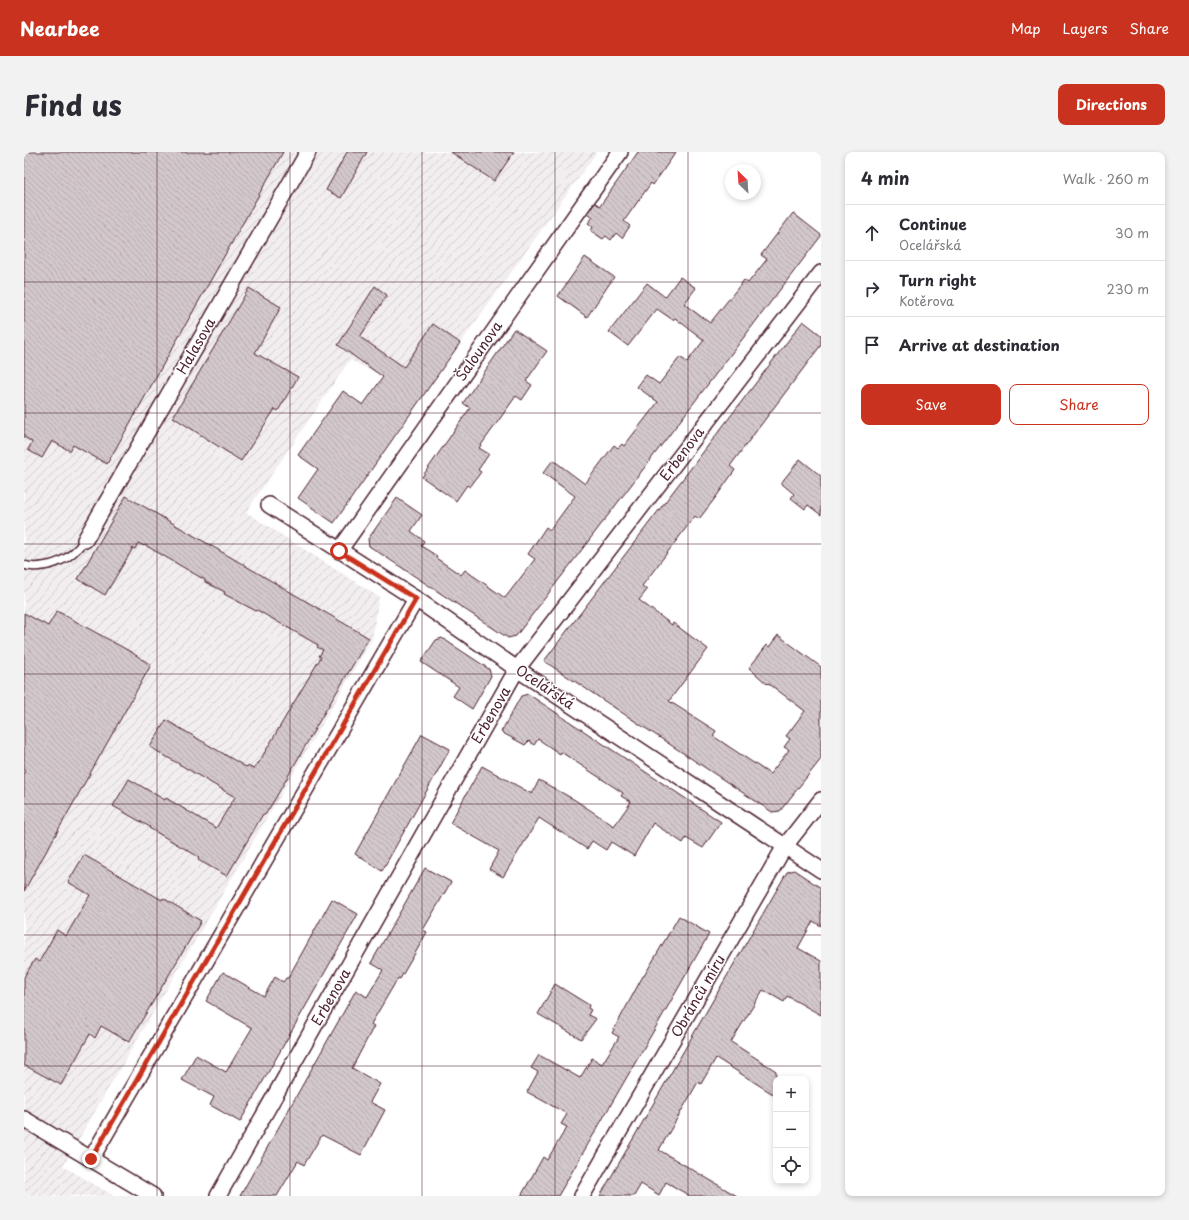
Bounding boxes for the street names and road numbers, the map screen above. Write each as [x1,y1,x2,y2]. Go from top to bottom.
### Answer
street label: Halasova [171,313,220,378]
street label: Šalounova [450,316,507,385]
street label: Erbenova [654,422,709,485]
street label: Ocelářská [512,659,579,714]
street label: Erbenova [466,682,516,747]
street label: Obránců míru [665,950,730,1041]
street label: Erbenova [306,964,356,1029]

